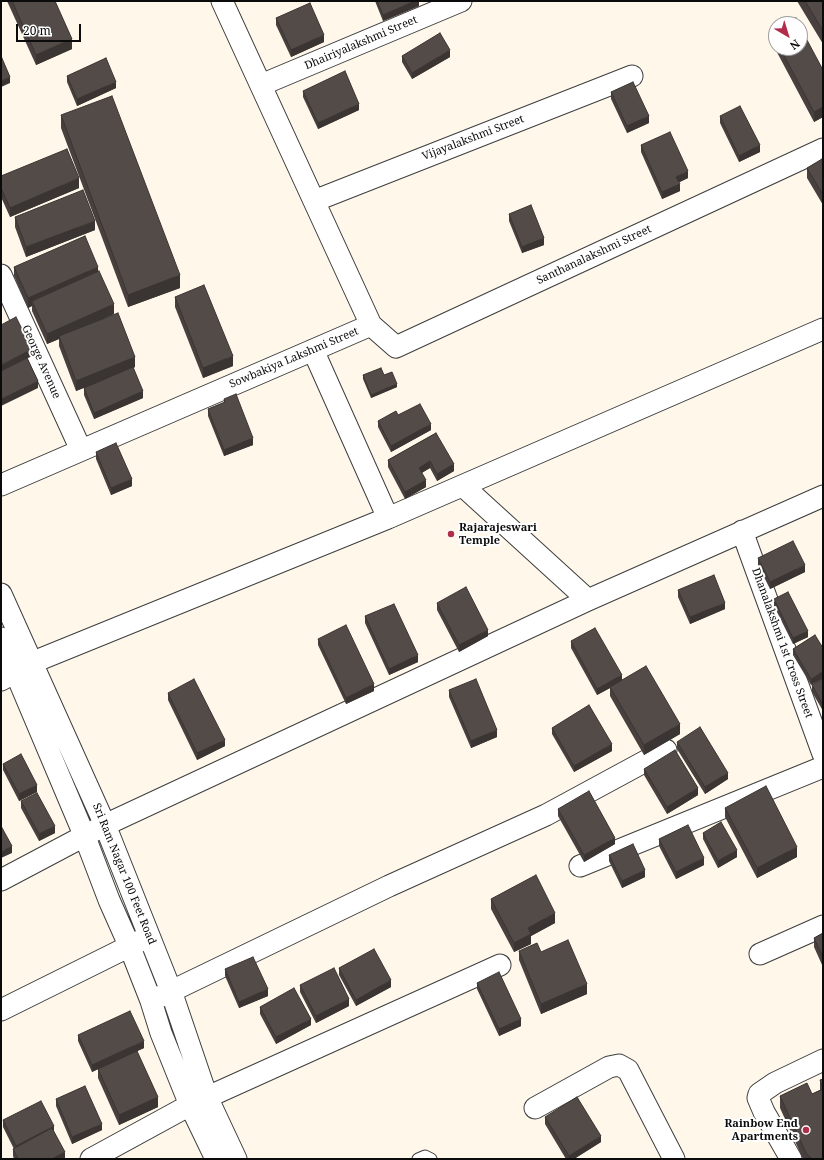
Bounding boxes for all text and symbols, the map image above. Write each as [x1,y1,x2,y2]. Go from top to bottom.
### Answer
street label: Dhairiyalakshmi Street [303,13,419,73]
scale bar [18,16,83,42]
north arrow [768,16,808,56]
text: 20 m [23,22,51,39]
text: N [787,36,803,54]
street label: Vijayalakshmi Street [420,112,526,164]
street label: Santhanalakshmi Street [535,223,653,287]
street label: George Avenue [19,323,63,401]
street label: Sowbakiya Lakshmi Street [228,325,360,391]
place label: Rajarajeswari Temple [459,521,537,547]
marker: Rajarajeswari Temple [446,529,456,539]
street label: Dhanalakshmi 1st Cross Street [749,566,815,720]
street label: Sri Ram Nagar 100 Feet Road [90,801,158,947]
place label: Rainbow End Apartments [725,1117,798,1143]
marker: Rainbow End Apartments [801,1125,811,1135]

